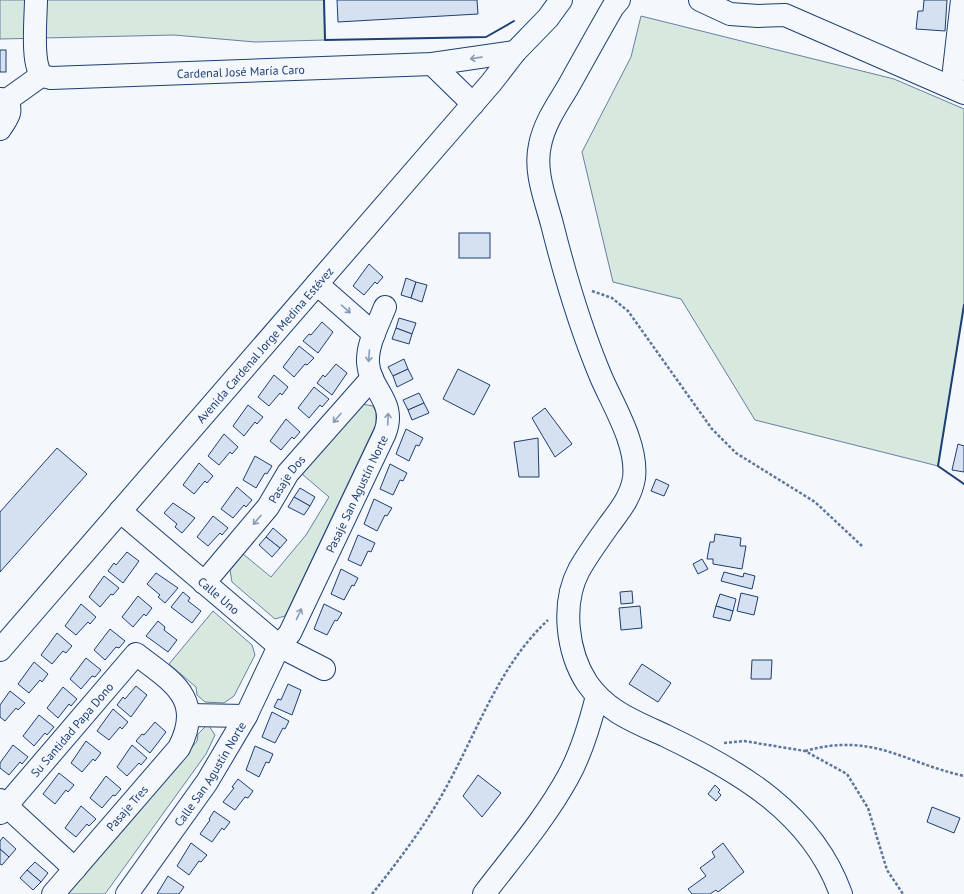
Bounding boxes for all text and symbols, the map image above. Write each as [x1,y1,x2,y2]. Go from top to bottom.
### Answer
one-way arrow [470,54,483,62]
street label: Cardenal José María Caro [177,61,305,81]
street label: Avenida Cardenal Jorge Medina Estévez [193,264,336,426]
one-way arrow [340,304,350,313]
one-way arrow [365,349,372,362]
one-way arrow [332,413,341,423]
one-way arrow [384,413,391,426]
street label: Pasaje San Agustín Norte [322,432,391,555]
street label: Pasaje Dos [265,452,308,506]
one-way arrow [253,515,262,525]
street label: Calle Uno [195,573,243,617]
one-way arrow [296,608,303,620]
street label: Su Santidad Papa Dono [27,679,116,780]
street label: Calle San Agustín Norte [170,719,249,829]
street label: Pasaje Tres [103,782,151,834]

